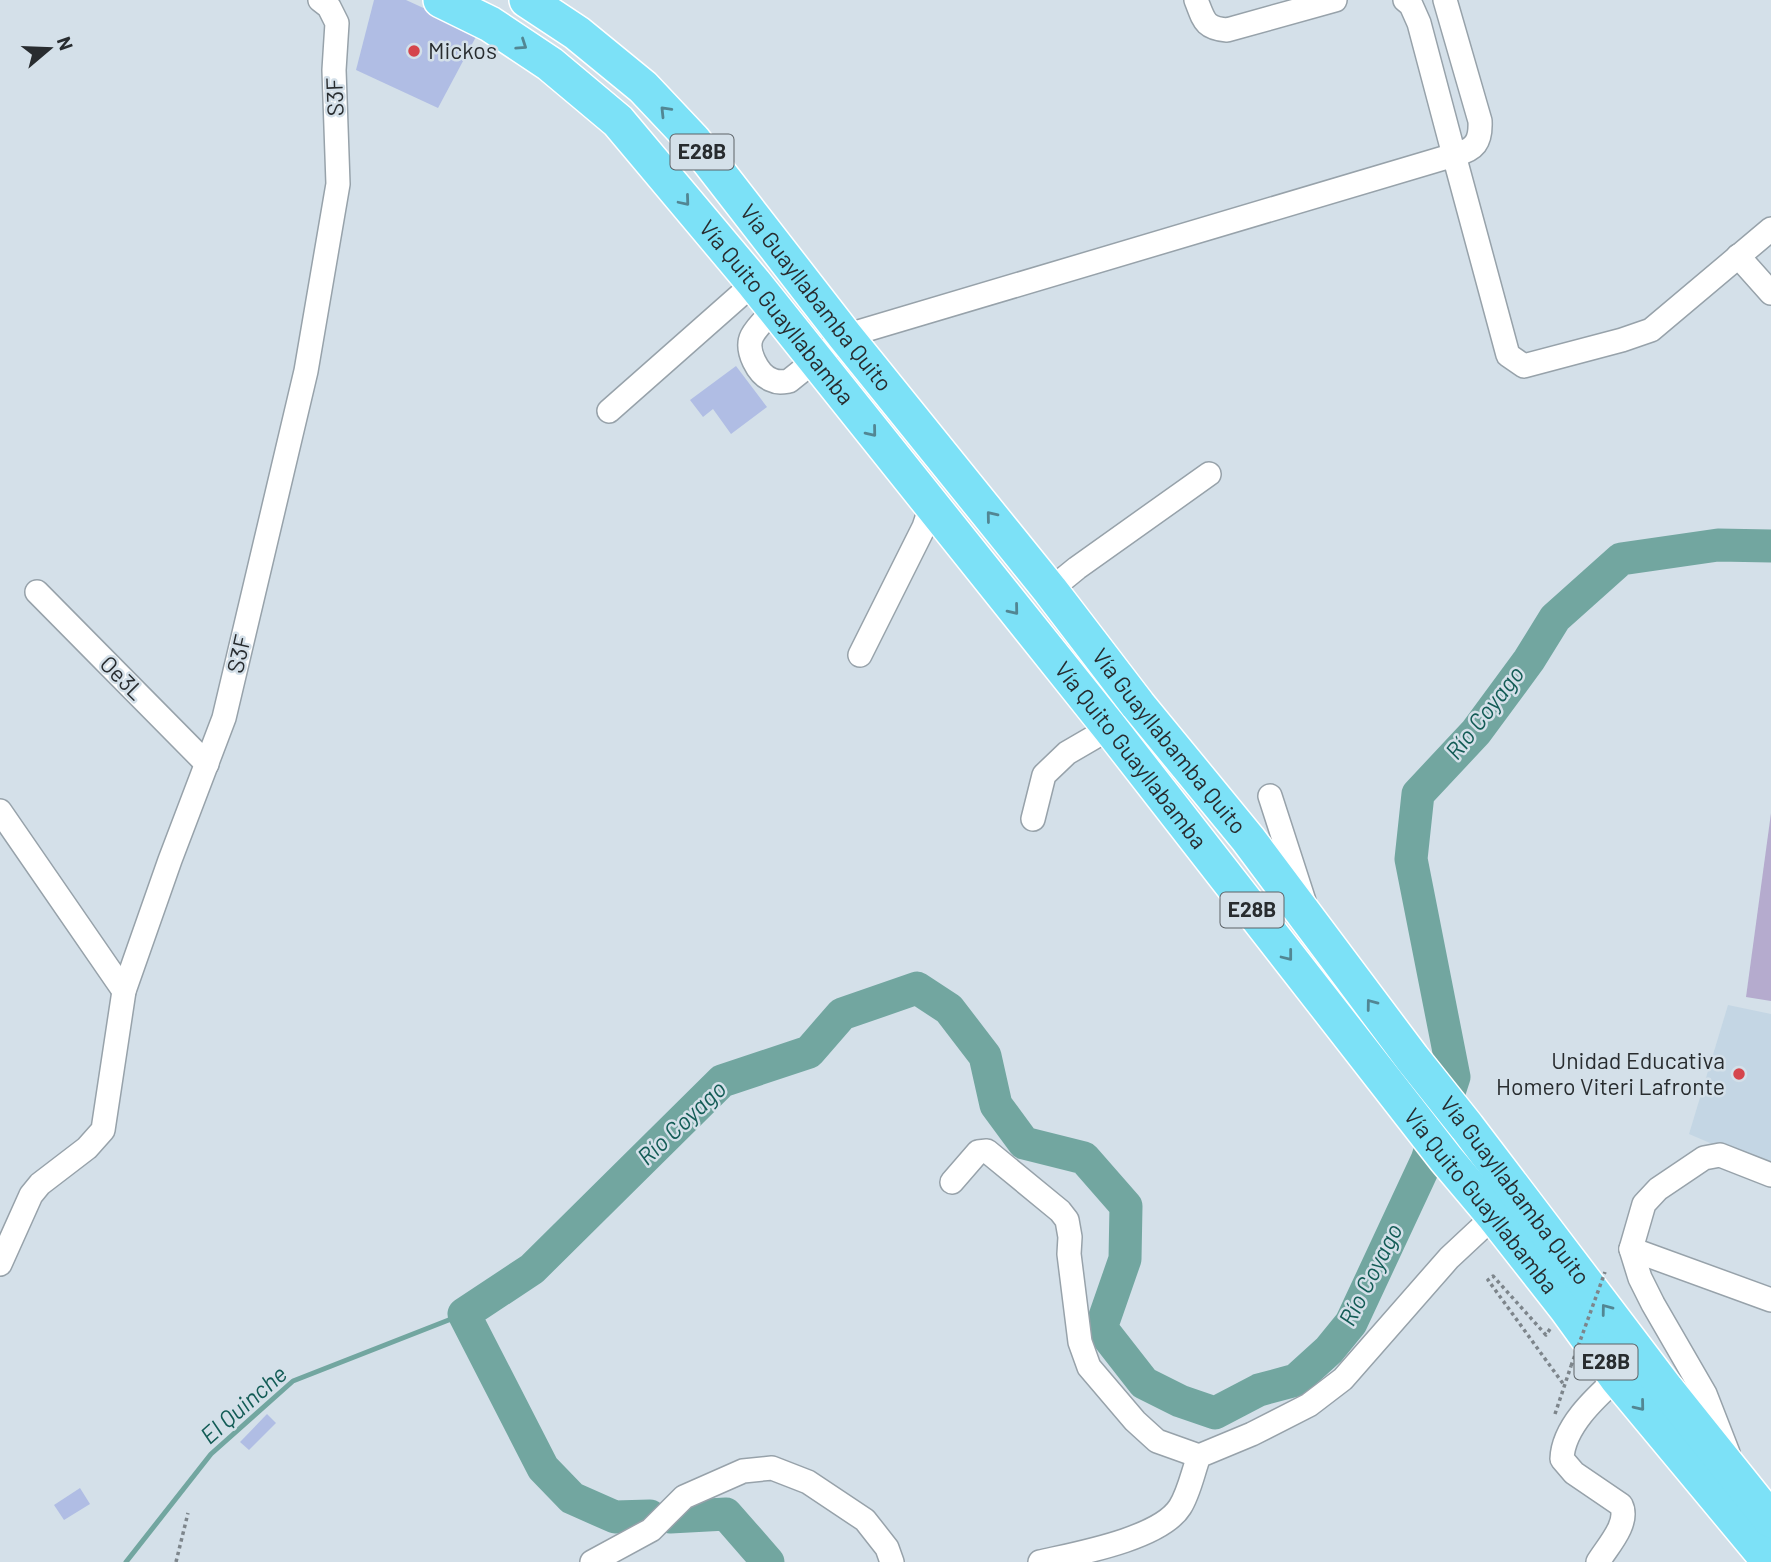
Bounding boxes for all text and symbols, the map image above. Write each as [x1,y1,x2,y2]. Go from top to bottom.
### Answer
north arrow [14,14,84,84]
text: N [53,34,78,53]
place label: Mickos [428,36,497,64]
one-way arrow [514,37,527,50]
marker: Mickos [406,43,422,59]
street label: S3F [319,77,349,117]
one-way arrow [661,106,673,119]
road number: E28B [670,134,734,170]
one-way arrow [677,193,689,206]
street label: Vía Guayllabamba Quito [735,198,899,396]
street label: Vía Quito Guayllabamba [694,214,861,410]
one-way arrow [864,425,877,437]
one-way arrow [986,512,999,524]
one-way arrow [1006,602,1019,615]
street label: S3F [220,632,256,676]
street label: Vía Guayllabamba Quito [1087,642,1253,839]
street label: Oe3L [95,649,151,705]
street label: Vía Quito Guayllabamba [1049,655,1214,854]
water label: Río Coyago [1438,659,1529,765]
road number: E28B [1220,892,1284,928]
one-way arrow [1279,948,1292,961]
one-way arrow [1367,999,1379,1012]
place label: Unidad Educativa Homero Viteri Lafronte [1496,1046,1725,1100]
marker: Unidad Educativa Homero Viteri Lafronte [1731,1066,1747,1082]
water label: Río Coyago [631,1073,731,1170]
street label: Vía Guayllabamba Quito [1435,1090,1597,1290]
street label: Vía Quito Guayllabamba [1399,1102,1565,1299]
water label: Río Coyago [1332,1218,1408,1330]
one-way arrow [1601,1304,1614,1317]
road number: E28B [1574,1344,1638,1380]
water label: El Quinche [194,1358,292,1449]
one-way arrow [1631,1398,1644,1410]

